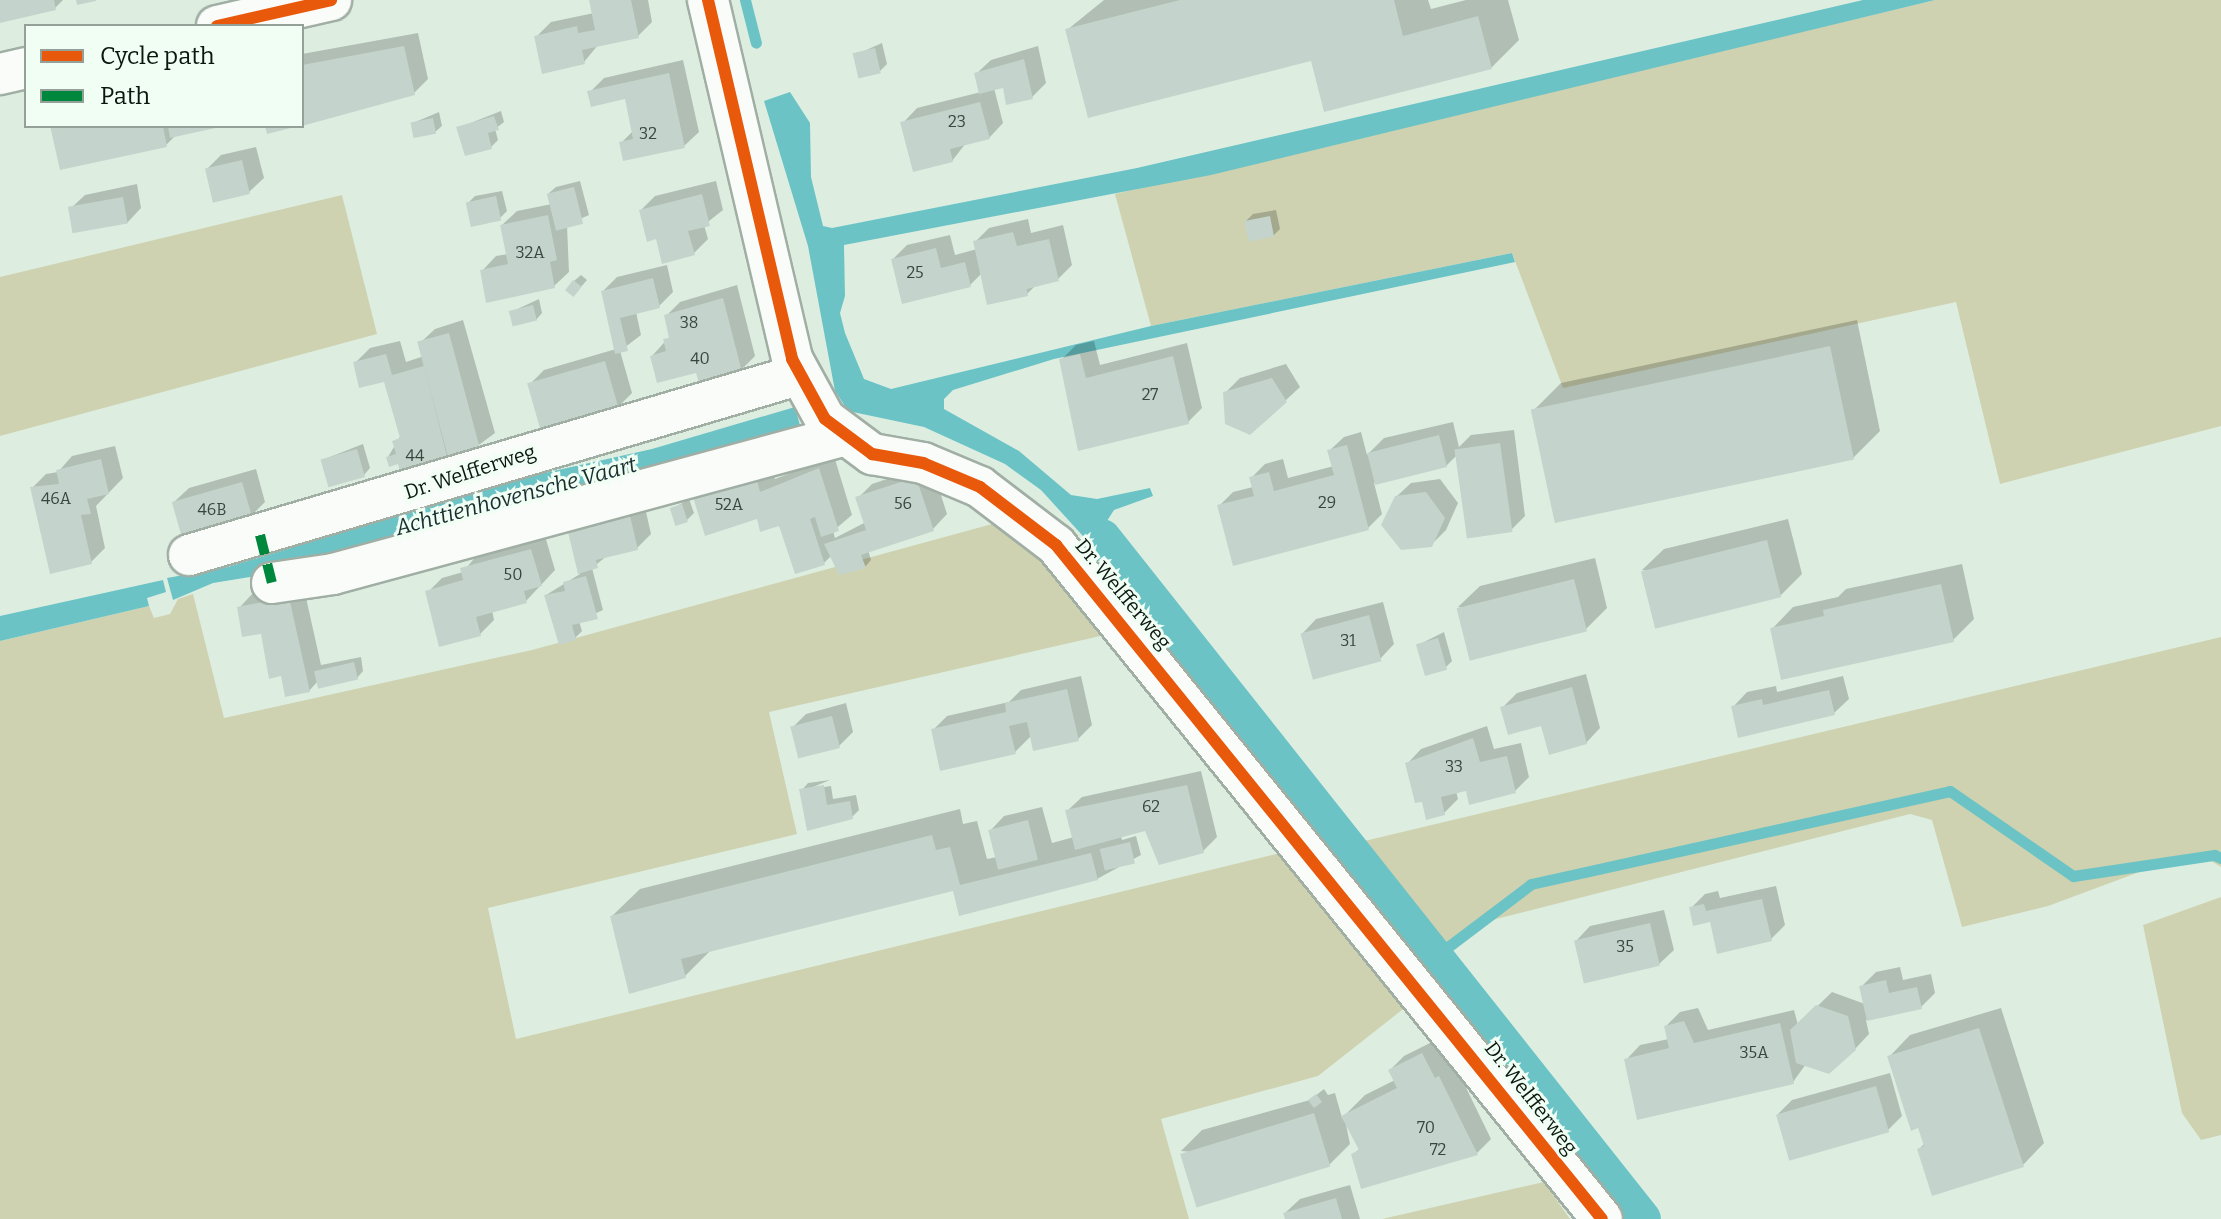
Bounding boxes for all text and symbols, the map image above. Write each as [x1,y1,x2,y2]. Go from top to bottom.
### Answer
legend [24,24,304,128]
text: Cycle path [100,42,215,70]
text: Path [100,82,150,110]
house number: 23 [948,112,966,132]
house number: 32 [639,124,657,144]
house number: 32A [515,243,545,263]
house number: 25 [906,263,924,283]
house number: 38 [680,313,698,333]
house number: 40 [690,349,710,369]
house number: 27 [1142,385,1158,405]
street label: Dr. Welfferweg [401,439,539,505]
house number: 44 [406,446,424,466]
water label: Achttienhovensche Vaart [393,451,639,541]
house number: 46A [41,489,71,509]
house number: 29 [1318,493,1336,513]
house number: 56 [894,494,912,514]
house number: 52A [715,495,743,515]
house number: 46B [197,500,227,520]
street label: Dr. Welfferweg [1070,534,1176,654]
house number: 50 [504,565,522,585]
house number: 31 [1340,631,1356,651]
house number: 33 [1445,757,1463,777]
house number: 62 [1142,797,1160,817]
house number: 35 [1616,937,1634,957]
street label: Dr. Welfferweg [1480,1037,1582,1159]
house number: 35A [1739,1043,1769,1063]
house number: 70 [1417,1118,1435,1138]
house number: 72 [1430,1140,1446,1160]

